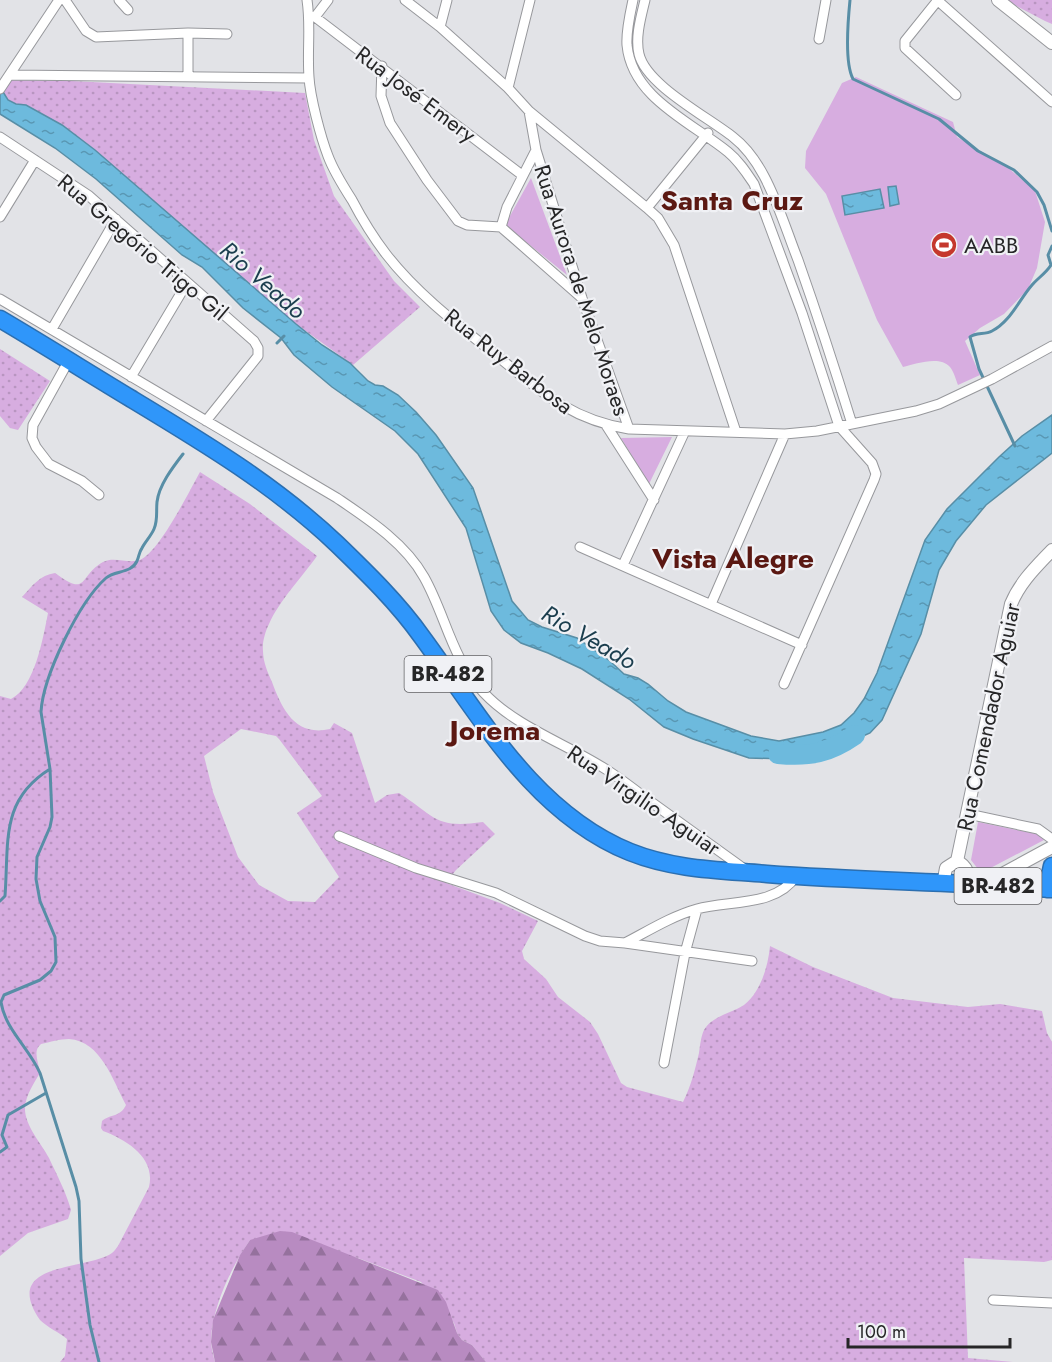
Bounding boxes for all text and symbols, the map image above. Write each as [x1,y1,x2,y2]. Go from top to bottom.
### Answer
street label: Rua José Emery [349,38,483,150]
street label: Rua Aurora de Melo Moraes [526,160,638,420]
street label: Rua Gregório Trigo Gil [51,166,235,328]
district label: Santa Cruz [661,180,804,221]
place label: AABB [964,229,1018,261]
sports icon: AABB [929,230,959,260]
water label: Rio Veado [212,233,314,327]
street label: Rua Ruy Barbosa [438,300,580,422]
district label: Vista Alegre [651,538,814,579]
water label: Rio Veado [535,596,643,678]
street label: Rua Comendador Aguiar [948,600,1028,834]
road number: BR-482 [404,656,492,692]
district label: Jorema [445,710,540,751]
street label: Rua Virgilio Aguiar [561,737,727,863]
road number: BR-482 [954,868,1042,904]
scale bar [848,1311,1010,1349]
text: 100 m [857,1319,906,1345]

